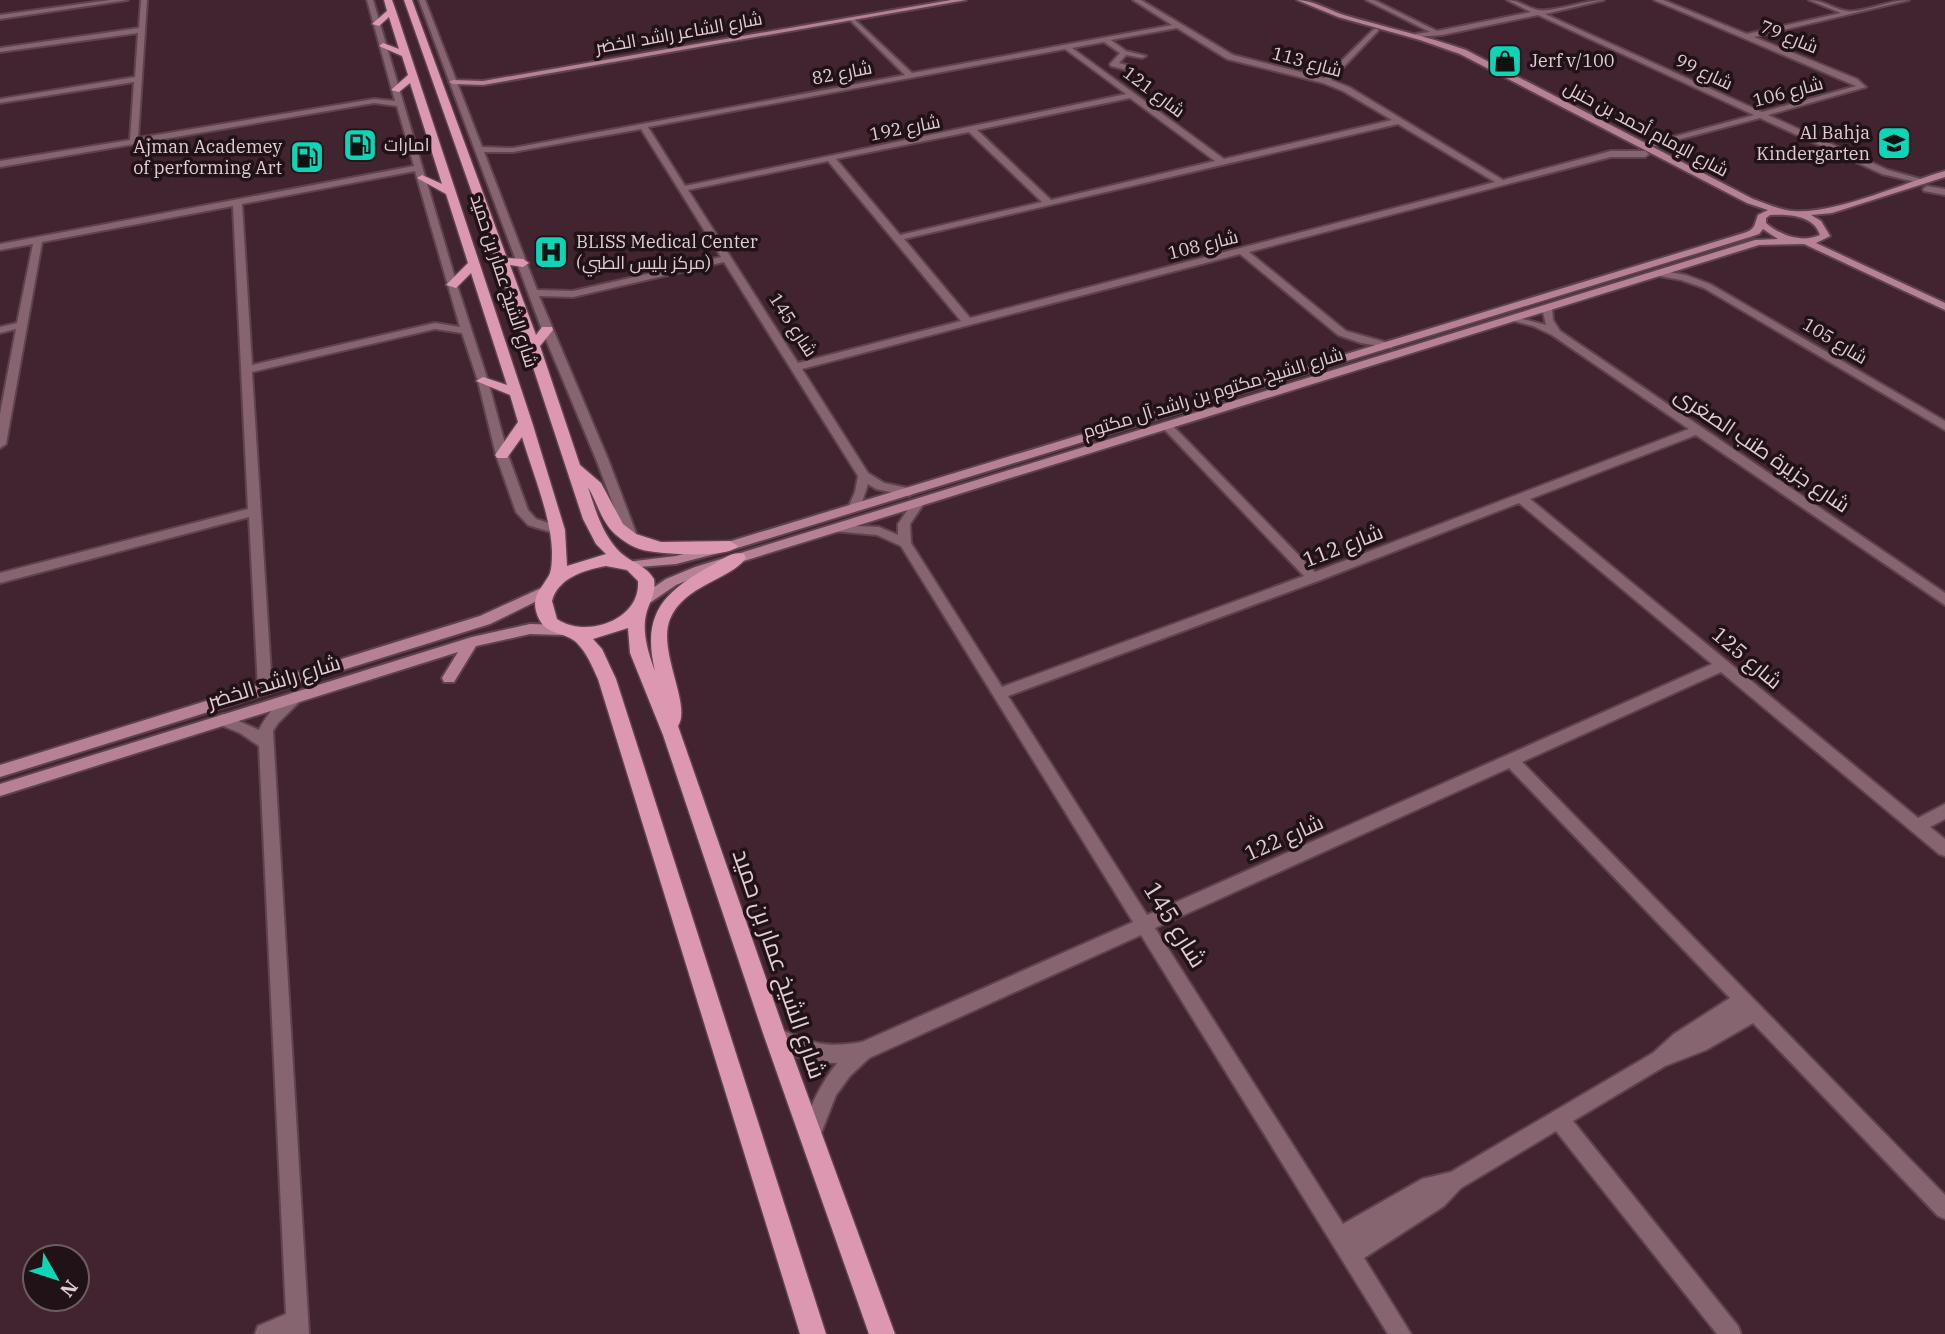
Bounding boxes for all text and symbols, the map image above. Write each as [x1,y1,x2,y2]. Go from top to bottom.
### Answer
street label: شارع الشاعر راشد الخضر [593,7,764,60]
street label: شارع 79 [1756,15,1822,59]
street label: شارع 113 [1269,41,1345,83]
shop icon: Jerf v/100 [1486,42,1524,80]
street label: شارع 99 [1671,48,1737,96]
place label: Jerf v/100 [1530,49,1615,72]
street label: شارع 82 [810,55,874,91]
street label: شارع 121 [1118,61,1190,123]
street label: شارع 106 [1750,71,1826,113]
street label: شارع الإمام أحمد بن حنبل [1559,75,1733,183]
street label: شارع 192 [868,109,942,147]
place label: Al Bahja Kindergarten [1756,121,1870,165]
school or university icon: Al Bahja Kindergarten [1875,124,1913,162]
fuel station icon: امارات [341,126,379,164]
place label: امارات [384,133,430,156]
place label: Ajman Academey of performing Art [133,135,282,179]
fuel station icon: Ajman Academey of performing Art [288,138,326,176]
street label: شارع الشيخ عمار بن حميد [465,191,543,371]
street label: شارع 108 [1165,225,1241,265]
place label: BLISS Medical Center (مركز بليس الطبي) [576,230,758,277]
hospital icon: BLISS Medical Center (مركز بليس الطبي) [532,233,570,271]
street label: شارع 145 [763,289,823,361]
street label: شارع 105 [1798,312,1872,370]
street label: شارع الشيخ مكتوم بن راشد آل مكتوم [1080,342,1346,444]
street label: شارع جزيرة طنب الصغرى [1669,380,1856,519]
street label: شارع 112 [1299,517,1387,574]
street label: شارع 125 [1706,620,1789,696]
street label: شارع راشد الخضر [203,648,344,716]
street label: شارع 122 [1240,807,1328,868]
street label: شارع الشيخ عمار بن حميد [725,845,834,1083]
street label: شارع 145 [1136,876,1215,974]
north arrow [21,1243,91,1313]
text: N [55,1275,83,1302]

